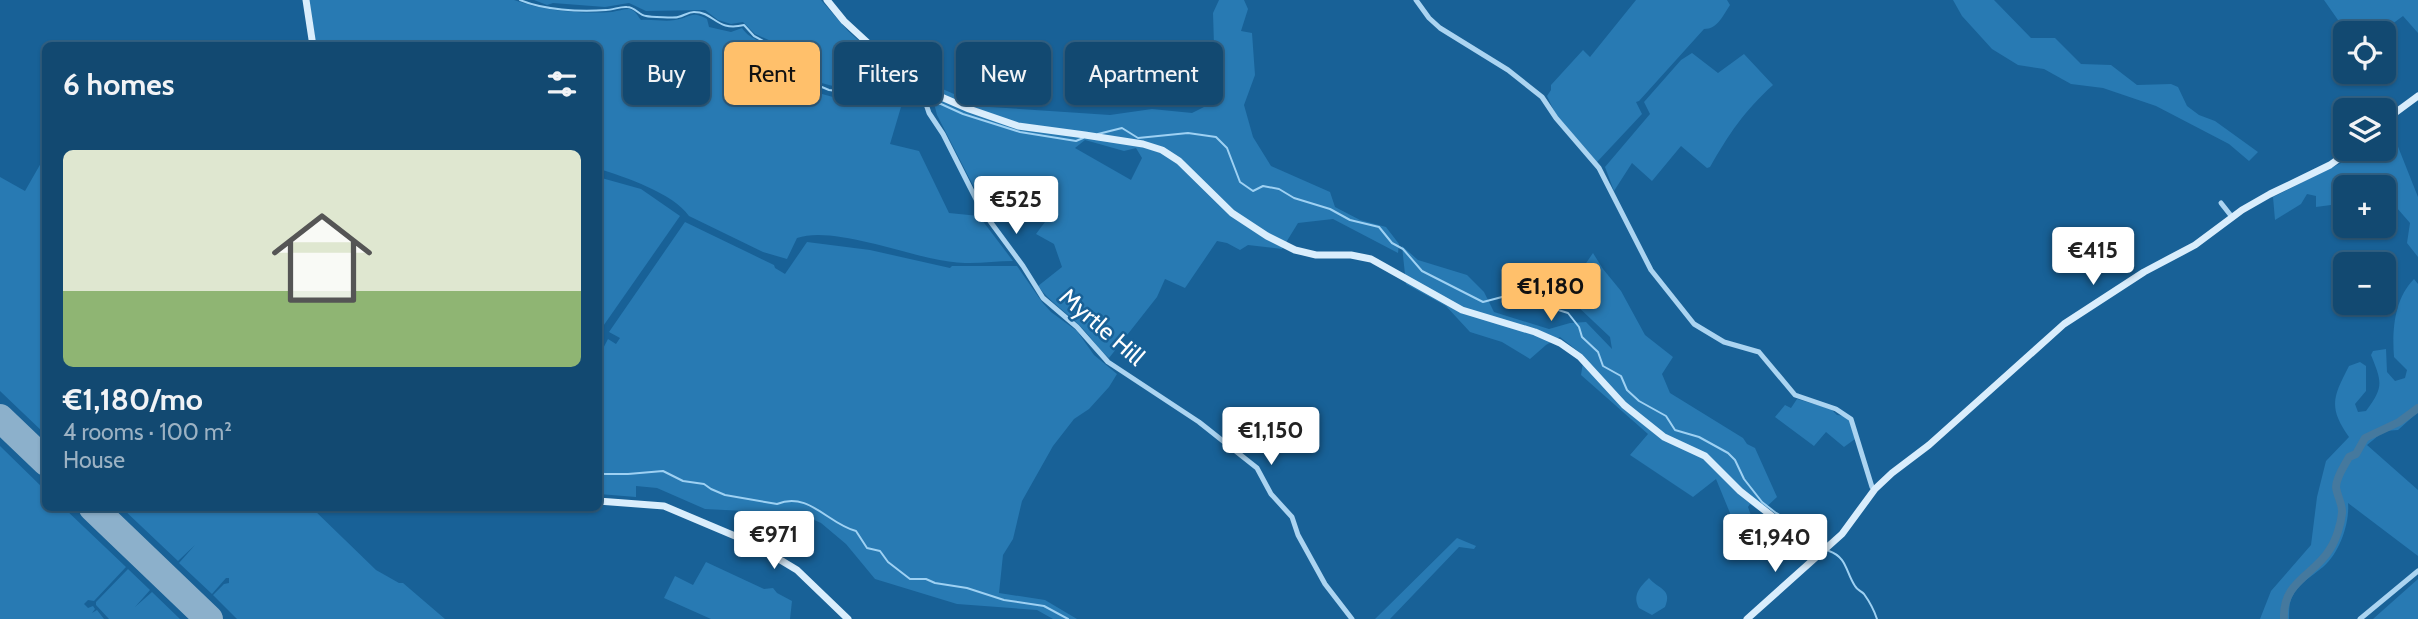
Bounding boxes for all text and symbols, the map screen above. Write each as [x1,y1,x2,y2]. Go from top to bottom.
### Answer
map controls [2333,21,2396,315]
button: locate [2333,21,2396,84]
chip: Buy [623,42,710,105]
chip: Rent [724,42,820,105]
chip: Filters [834,42,942,105]
chip: New [956,42,1051,105]
chip: Apartment [1065,42,1223,105]
icon: filters [543,65,581,103]
text: 6 homes [63,66,174,103]
button: layers [2333,98,2396,161]
button: + [2333,175,2396,238]
pin: €525 [975,176,1057,236]
text: €525 [990,185,1042,213]
icon: home [259,195,385,321]
pin: €415 [2052,228,2134,287]
text: €415 [2068,236,2118,264]
button: − [2333,252,2396,315]
pin: €1,180 [1494,264,1608,323]
text: €1,180 [1518,272,1584,300]
street label: Myrtle Hill [1054,282,1151,372]
text: €1,180/mo [63,381,203,418]
pin: €1,150 [1214,407,1328,467]
text: €1,150 [1238,416,1304,444]
text: 4 rooms · 100 m² [63,418,232,446]
text: House [63,446,125,474]
pin: €971 [733,512,815,571]
pin: €1,940 [1718,514,1832,574]
text: €971 [750,520,798,548]
text: €1,940 [1739,523,1811,551]

